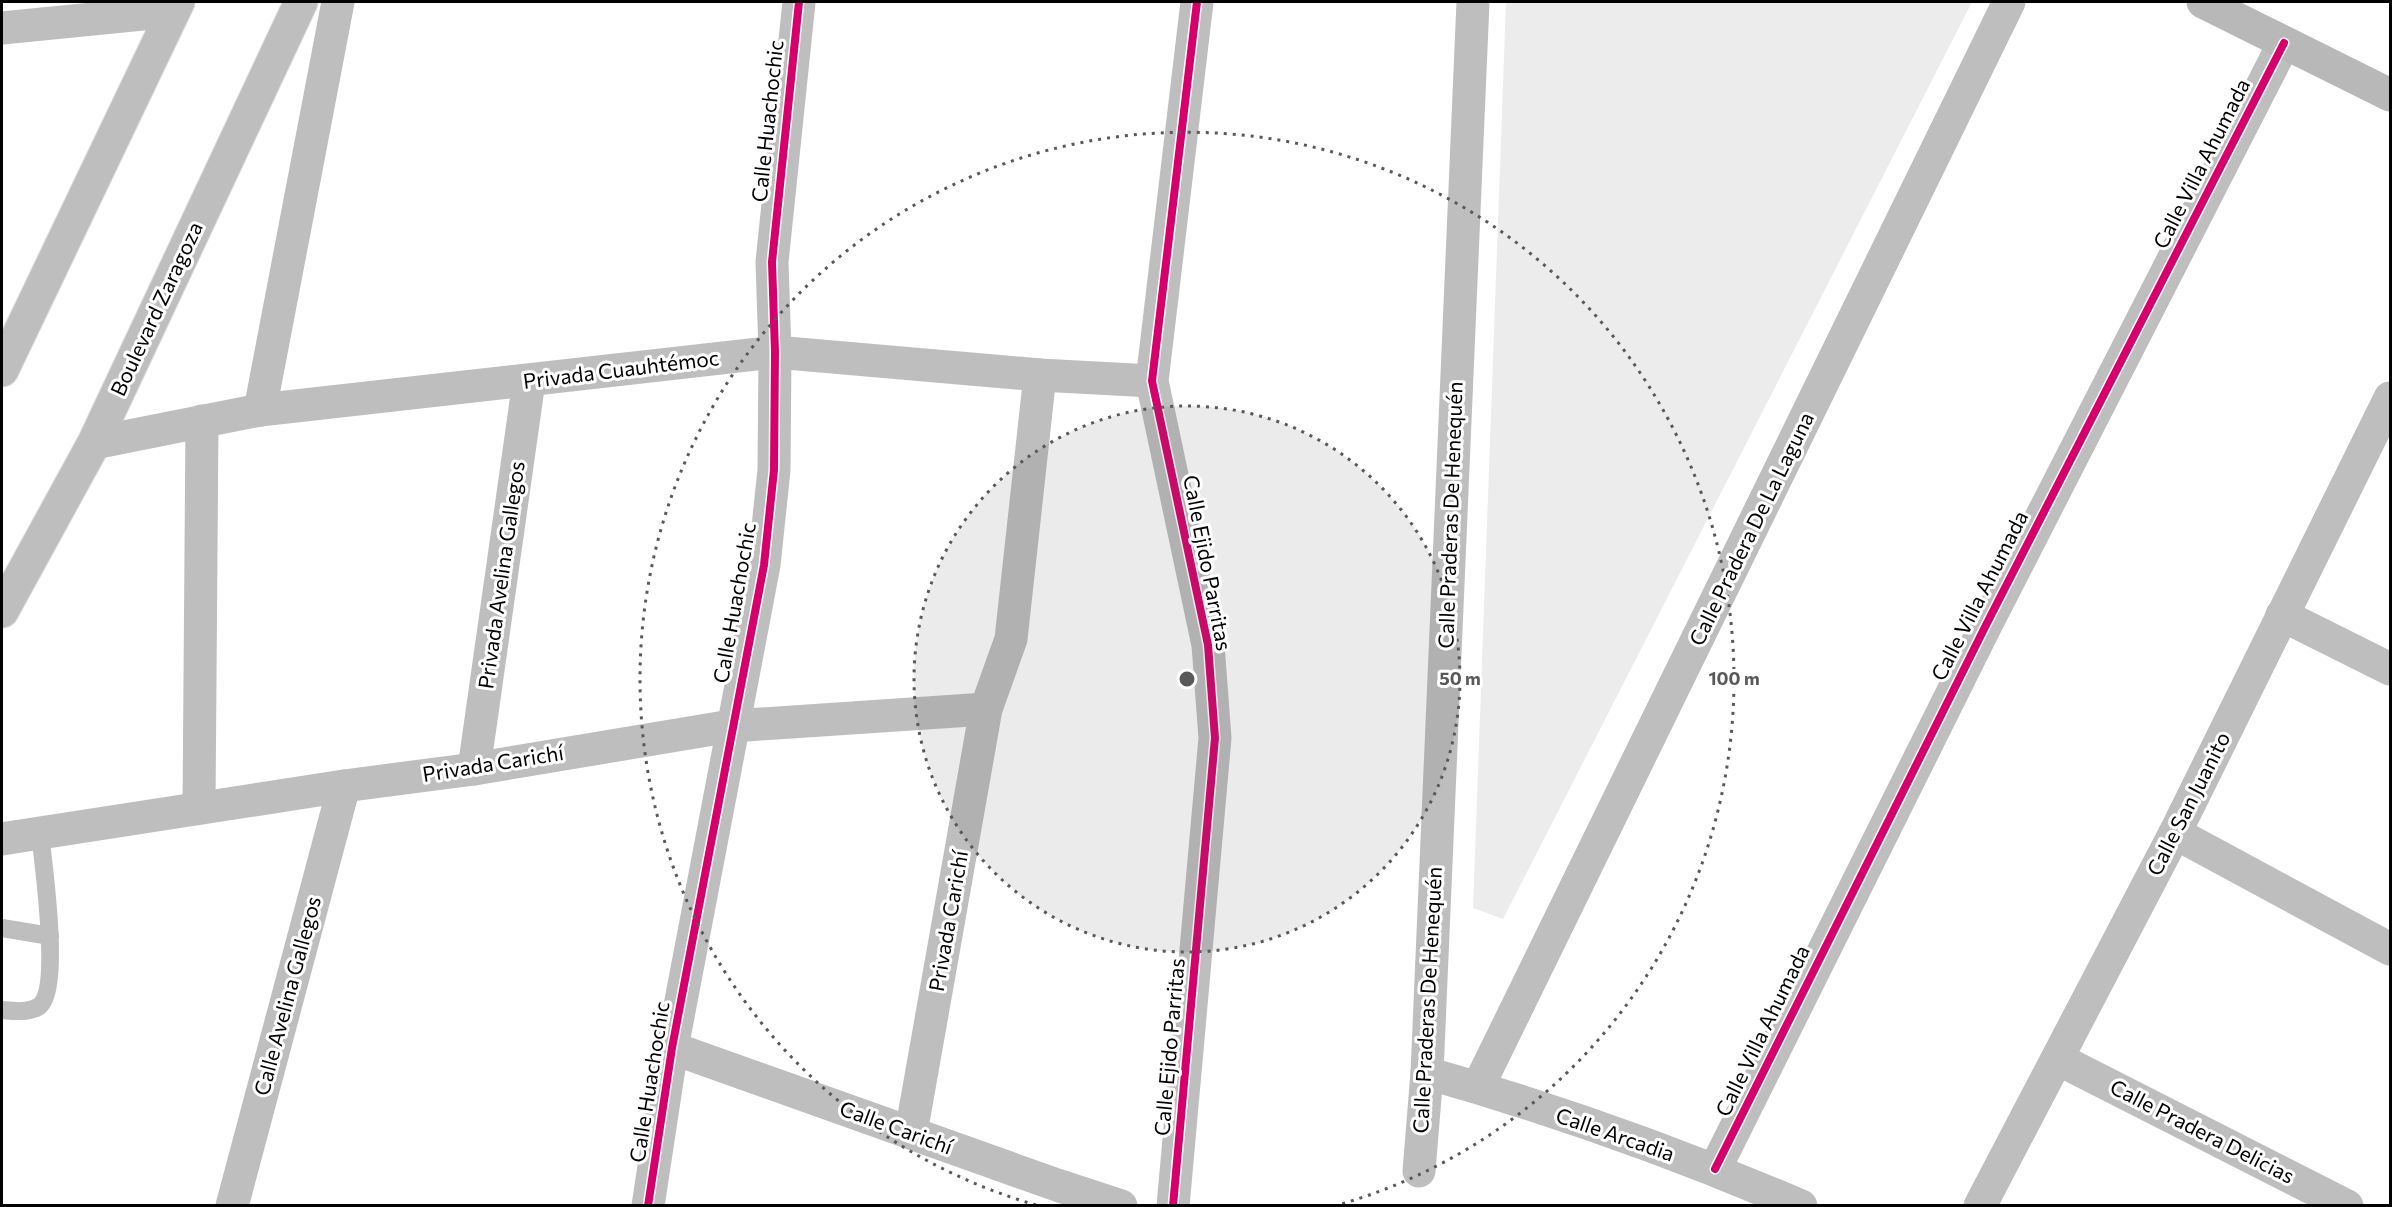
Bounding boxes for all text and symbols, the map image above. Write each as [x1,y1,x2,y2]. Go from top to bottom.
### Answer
street label: Calle Huachochic [746,39,787,203]
street label: Calle Villa Ahumada [2147,74,2254,252]
street label: Boulevard Zaragoza [104,217,207,399]
street label: Privada Cuauhtémoc [521,344,720,393]
street label: Calle Praderas De Henequén [1432,381,1467,649]
street label: Calle Pradera De La Laguna [1683,408,1818,649]
street label: Privada Avelina Gallegos [472,459,529,690]
street label: Calle Ejido Parritas [1179,473,1238,653]
street label: Calle Villa Ahumada [1925,506,2032,684]
street label: Calle Huachochic [707,520,760,685]
text: 50 m [1439,667,1481,689]
text: 100 m [1708,667,1760,689]
centre of rings [1177,669,1197,689]
street label: Calle San Juanito [2141,727,2235,879]
street label: Privada Carichí [420,739,566,786]
street label: Privada Carichí [923,848,972,993]
street label: Calle Praderas De Henequén [1407,866,1446,1134]
street label: Calle Avelina Gallegos [248,893,325,1098]
street label: Calle Villa Ahumada [1709,941,1814,1120]
street label: Calle Ejido Parritas [1148,957,1189,1137]
street label: Calle Huachochic [623,999,674,1164]
street label: Calle Pradera Delicias [2106,1073,2299,1188]
street label: Calle Carichí [837,1095,957,1159]
street label: Calle Arcadia [1553,1102,1678,1166]

